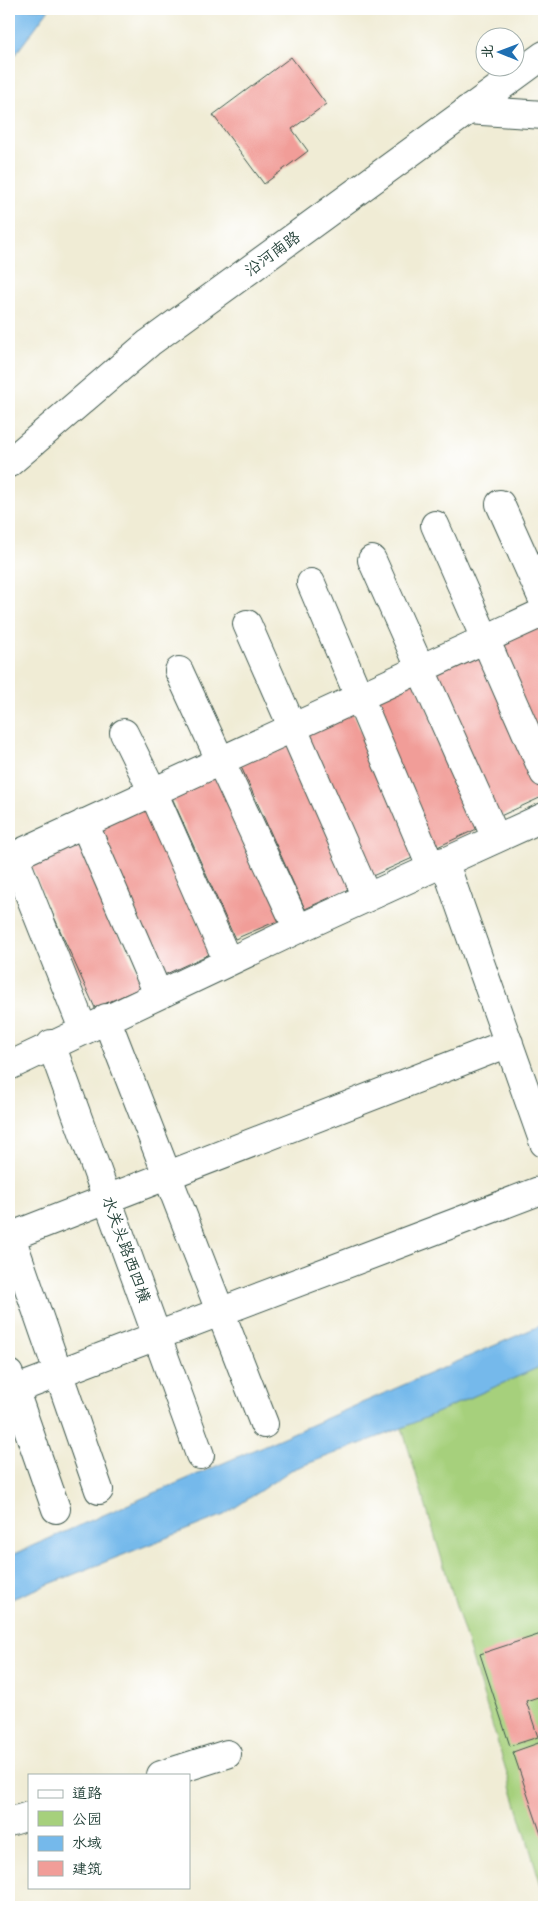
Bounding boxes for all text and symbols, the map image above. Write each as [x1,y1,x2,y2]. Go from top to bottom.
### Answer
north arrow [476,28,526,78]
text: 北 [478,45,498,59]
street label: 沿河南路 [240,226,305,282]
street label: 水关头路西四横 [97,1193,156,1306]
legend [28,1774,190,1888]
text: 道路 [72,1783,102,1804]
text: 公园 [72,1809,102,1830]
text: 水域 [72,1833,102,1854]
text: 建筑 [72,1859,102,1880]

